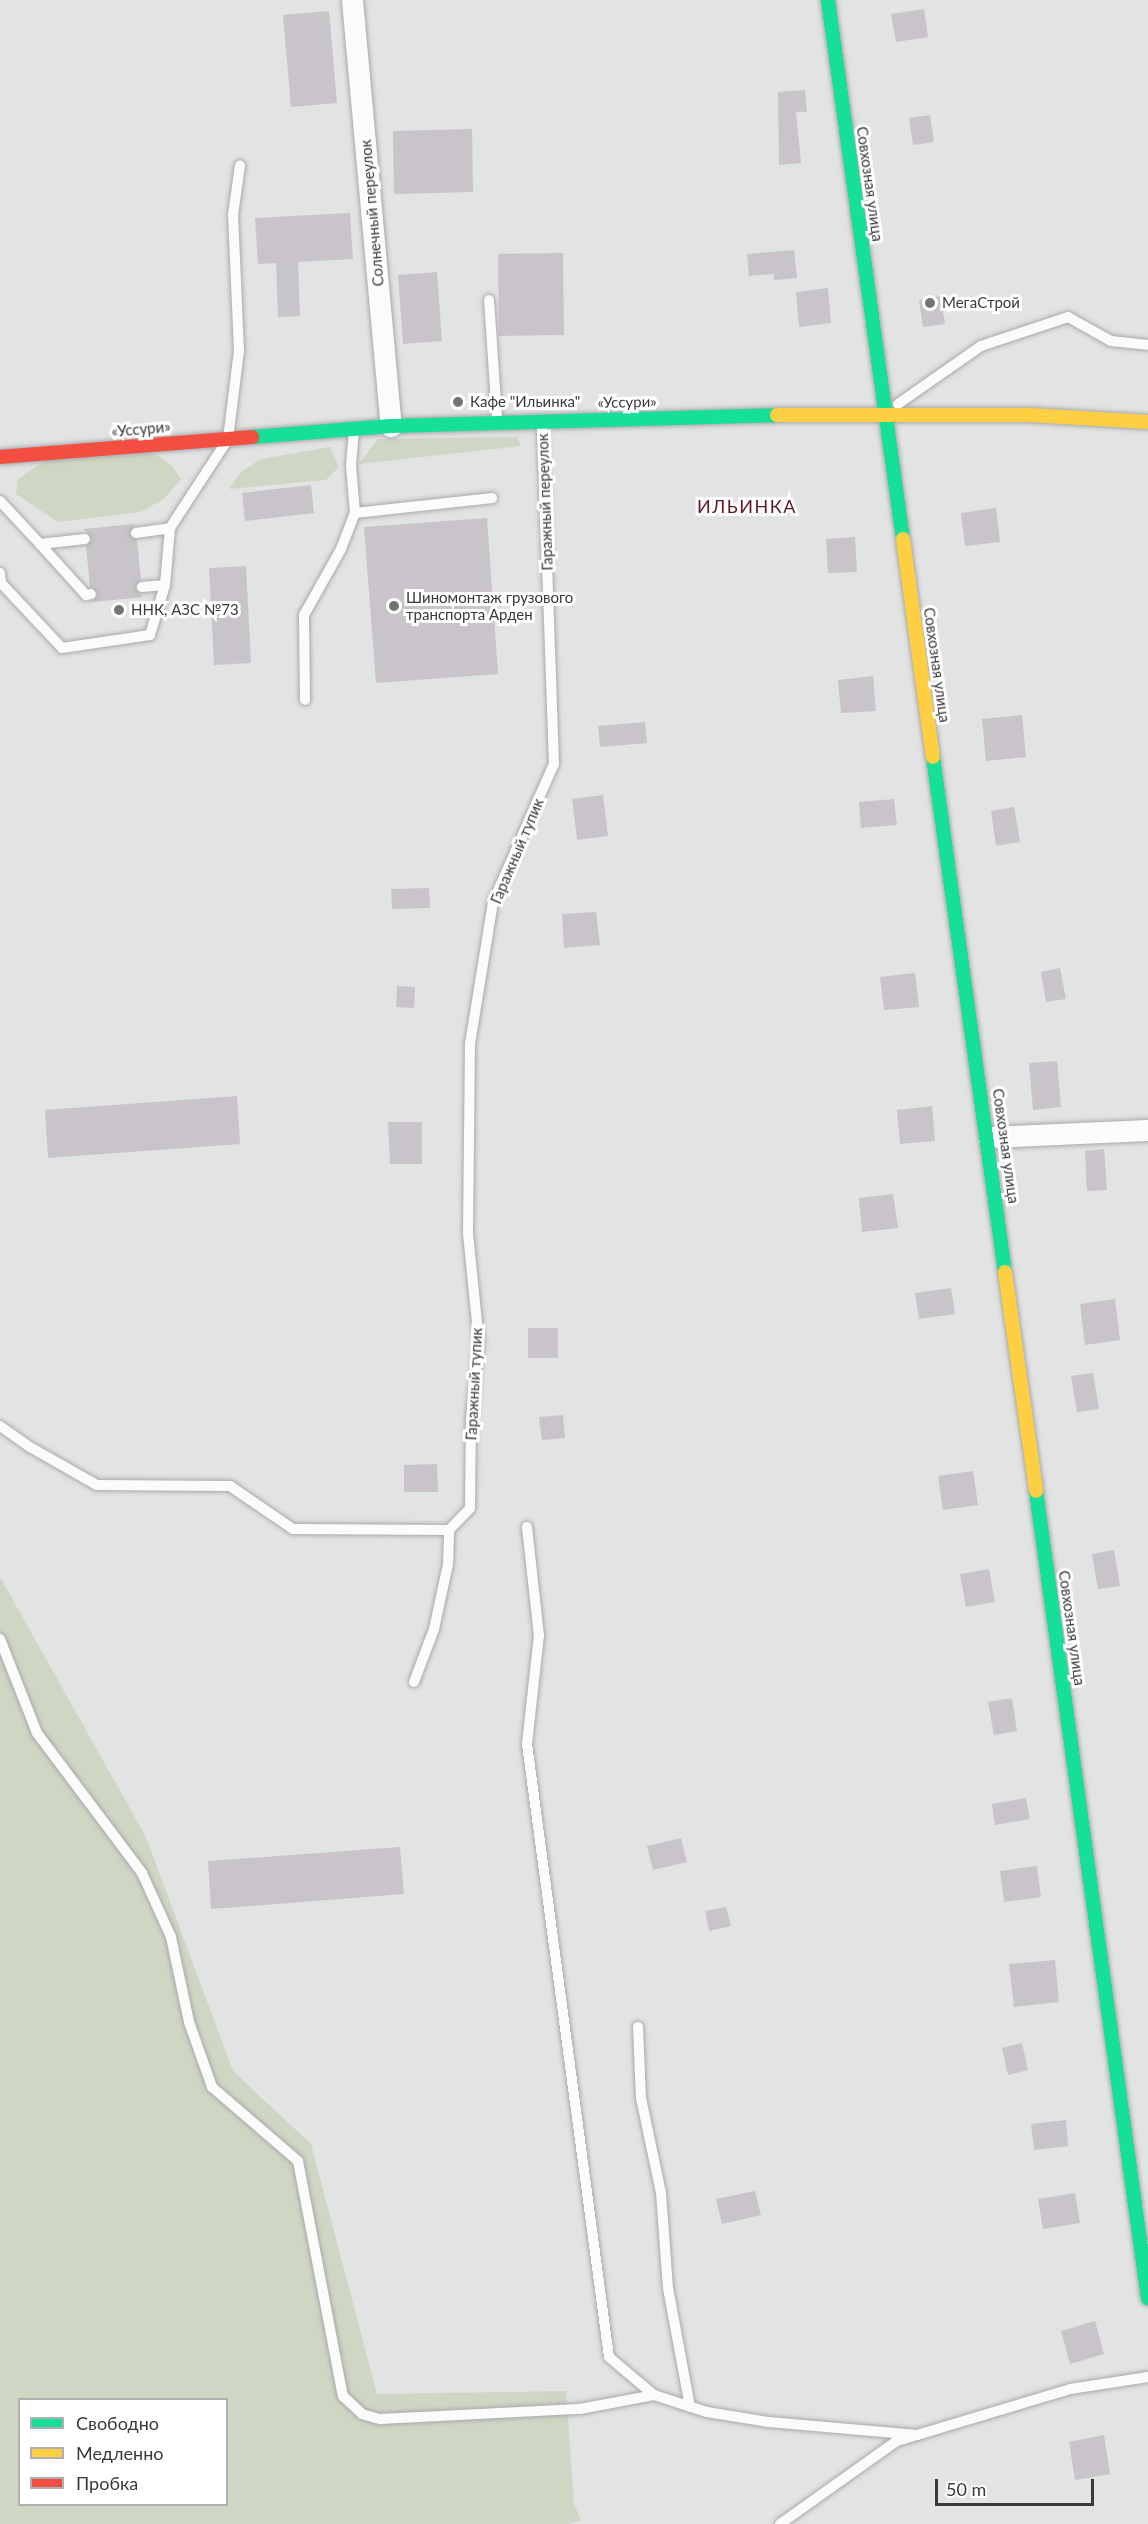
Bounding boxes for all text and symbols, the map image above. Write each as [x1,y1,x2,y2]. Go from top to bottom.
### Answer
street label: Совхозная улица [853,125,887,243]
street label: Солнечный переулок [357,139,387,287]
place label: МегаСтрой [942,294,1020,312]
marker: МегаСтрой [923,296,937,310]
street label: «Уссури» [597,392,657,412]
place label: Кафе "Ильинка" [470,393,580,411]
marker: Кафе "Ильинка" [451,395,465,409]
street label: «Уссури» [111,417,171,441]
street label: Гаражный переулок [534,433,556,571]
district label: ИЛЬИНКА [697,495,797,517]
place label: Шиномонтаж грузового транспорта Арден [406,588,573,623]
marker: Шиномонтаж грузового транспорта Арден [387,599,401,613]
place label: ННК, АЗС №73 [131,601,239,619]
marker: ННК, АЗС №73 [112,603,126,617]
street label: Совхозная улица [920,606,954,724]
street label: Гаражный тупик [487,796,547,906]
street label: Совхозная улица [989,1087,1023,1205]
street label: Гаражный тупик [462,1327,486,1441]
street label: Совхозная улица [1055,1569,1089,1687]
legend [18,2398,228,2506]
text: Свободно [76,2412,159,2434]
text: Медленно [76,2442,164,2464]
scale bar [938,2467,1097,2505]
text: Пробка [76,2472,138,2494]
text: 50 m [946,2478,986,2500]

